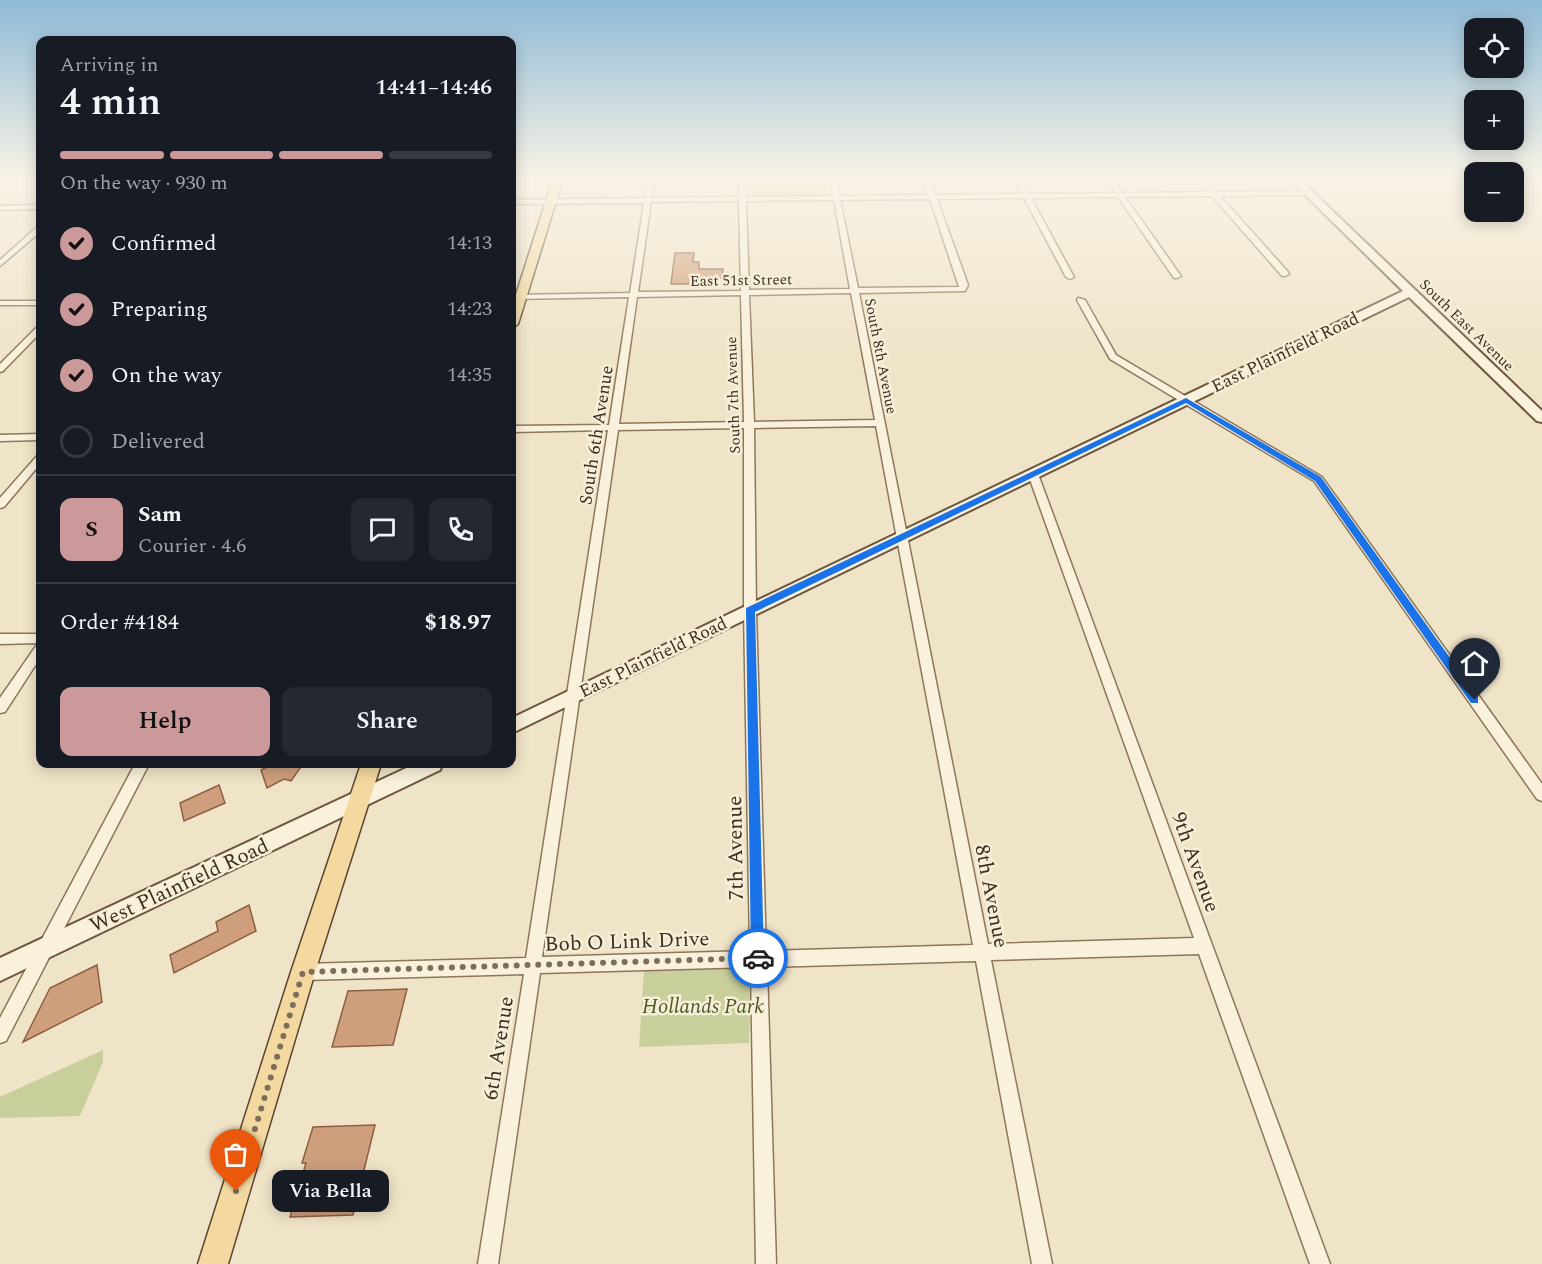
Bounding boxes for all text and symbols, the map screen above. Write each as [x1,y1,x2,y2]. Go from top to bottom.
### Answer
map controls [1464,18,1524,222]
button: locate [1464,18,1524,78]
text: Arriving in [60,50,158,80]
text: 14:41–14:46 [375,71,492,104]
text: 4 min [60,73,161,132]
button: + [1464,90,1524,150]
button: − [1464,162,1524,222]
text: On the way · 930 m [60,168,228,198]
icon: check [60,227,93,260]
text: Confirmed [111,227,217,260]
text: 14:13 [447,228,492,258]
street label: East 51st Street [690,268,792,293]
street label: South East Avenue [1414,274,1519,377]
icon: check [60,293,93,326]
text: Preparing [111,293,208,326]
text: 14:23 [447,294,492,324]
street label: South 8th Avenue [858,296,903,416]
street label: East Plainfield Road [1207,305,1364,400]
street label: South 7th Avenue [720,336,747,454]
icon: check [60,359,93,392]
text: On the way [111,359,222,392]
text: 14:35 [447,360,492,390]
street label: South 6th Avenue [572,363,621,507]
text: Delivered [111,425,205,458]
text: Sam [138,498,182,531]
button: chat [351,498,414,561]
button: phone [429,498,492,561]
text: S [85,513,98,546]
text: Courier · 4.6 [138,531,246,561]
text: Order #4184 [60,606,179,639]
text: $18.97 [424,606,492,639]
street label: East Plainfield Road [575,610,732,705]
pin [1449,638,1500,700]
icon: home [1458,647,1491,680]
button: Help [60,687,270,756]
button: Share [282,687,492,756]
street label: 7th Avenue [719,795,753,901]
street label: 9th Avenue [1162,808,1228,917]
street label: West Plainfield Road [84,830,274,942]
street label: 8th Avenue [965,842,1017,951]
street label: Bob O Link Drive [544,923,710,961]
courier [728,928,788,988]
icon: car [742,942,775,975]
park label: Hollands Park [642,991,764,1023]
street label: 6th Avenue [475,994,523,1102]
pin [210,1129,261,1191]
icon: bag [219,1138,252,1171]
callout: Via Bella [272,1170,389,1212]
text: Via Bella [289,1176,372,1206]

